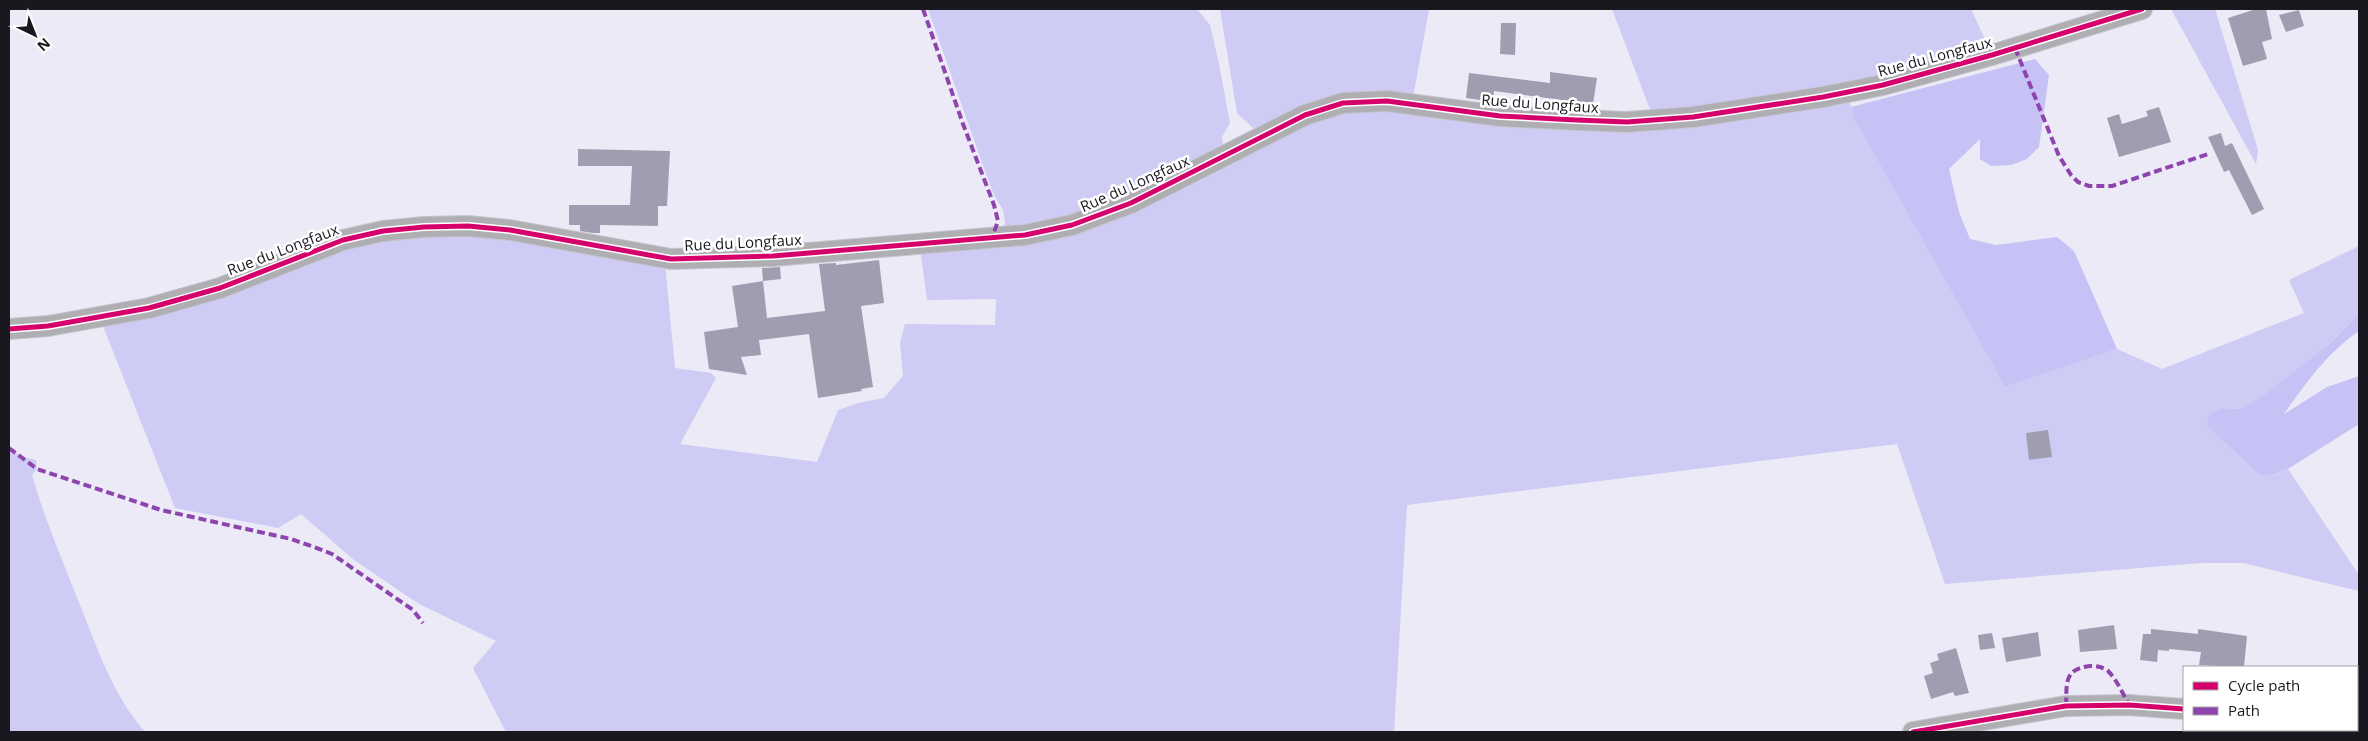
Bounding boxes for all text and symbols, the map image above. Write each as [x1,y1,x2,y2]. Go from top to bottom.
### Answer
north arrow [10,10,60,60]
street label: Rue du Longfaux [1875,31,1994,81]
text: N [34,34,55,56]
street label: Rue du Longfaux [1481,89,1600,117]
street label: Rue du Longfaux [1077,150,1193,216]
street label: Rue du Longfaux [224,219,341,279]
street label: Rue du Longfaux [684,229,802,255]
legend [2183,666,2358,731]
text: Cycle path [2228,675,2300,695]
text: Path [2228,700,2260,720]

